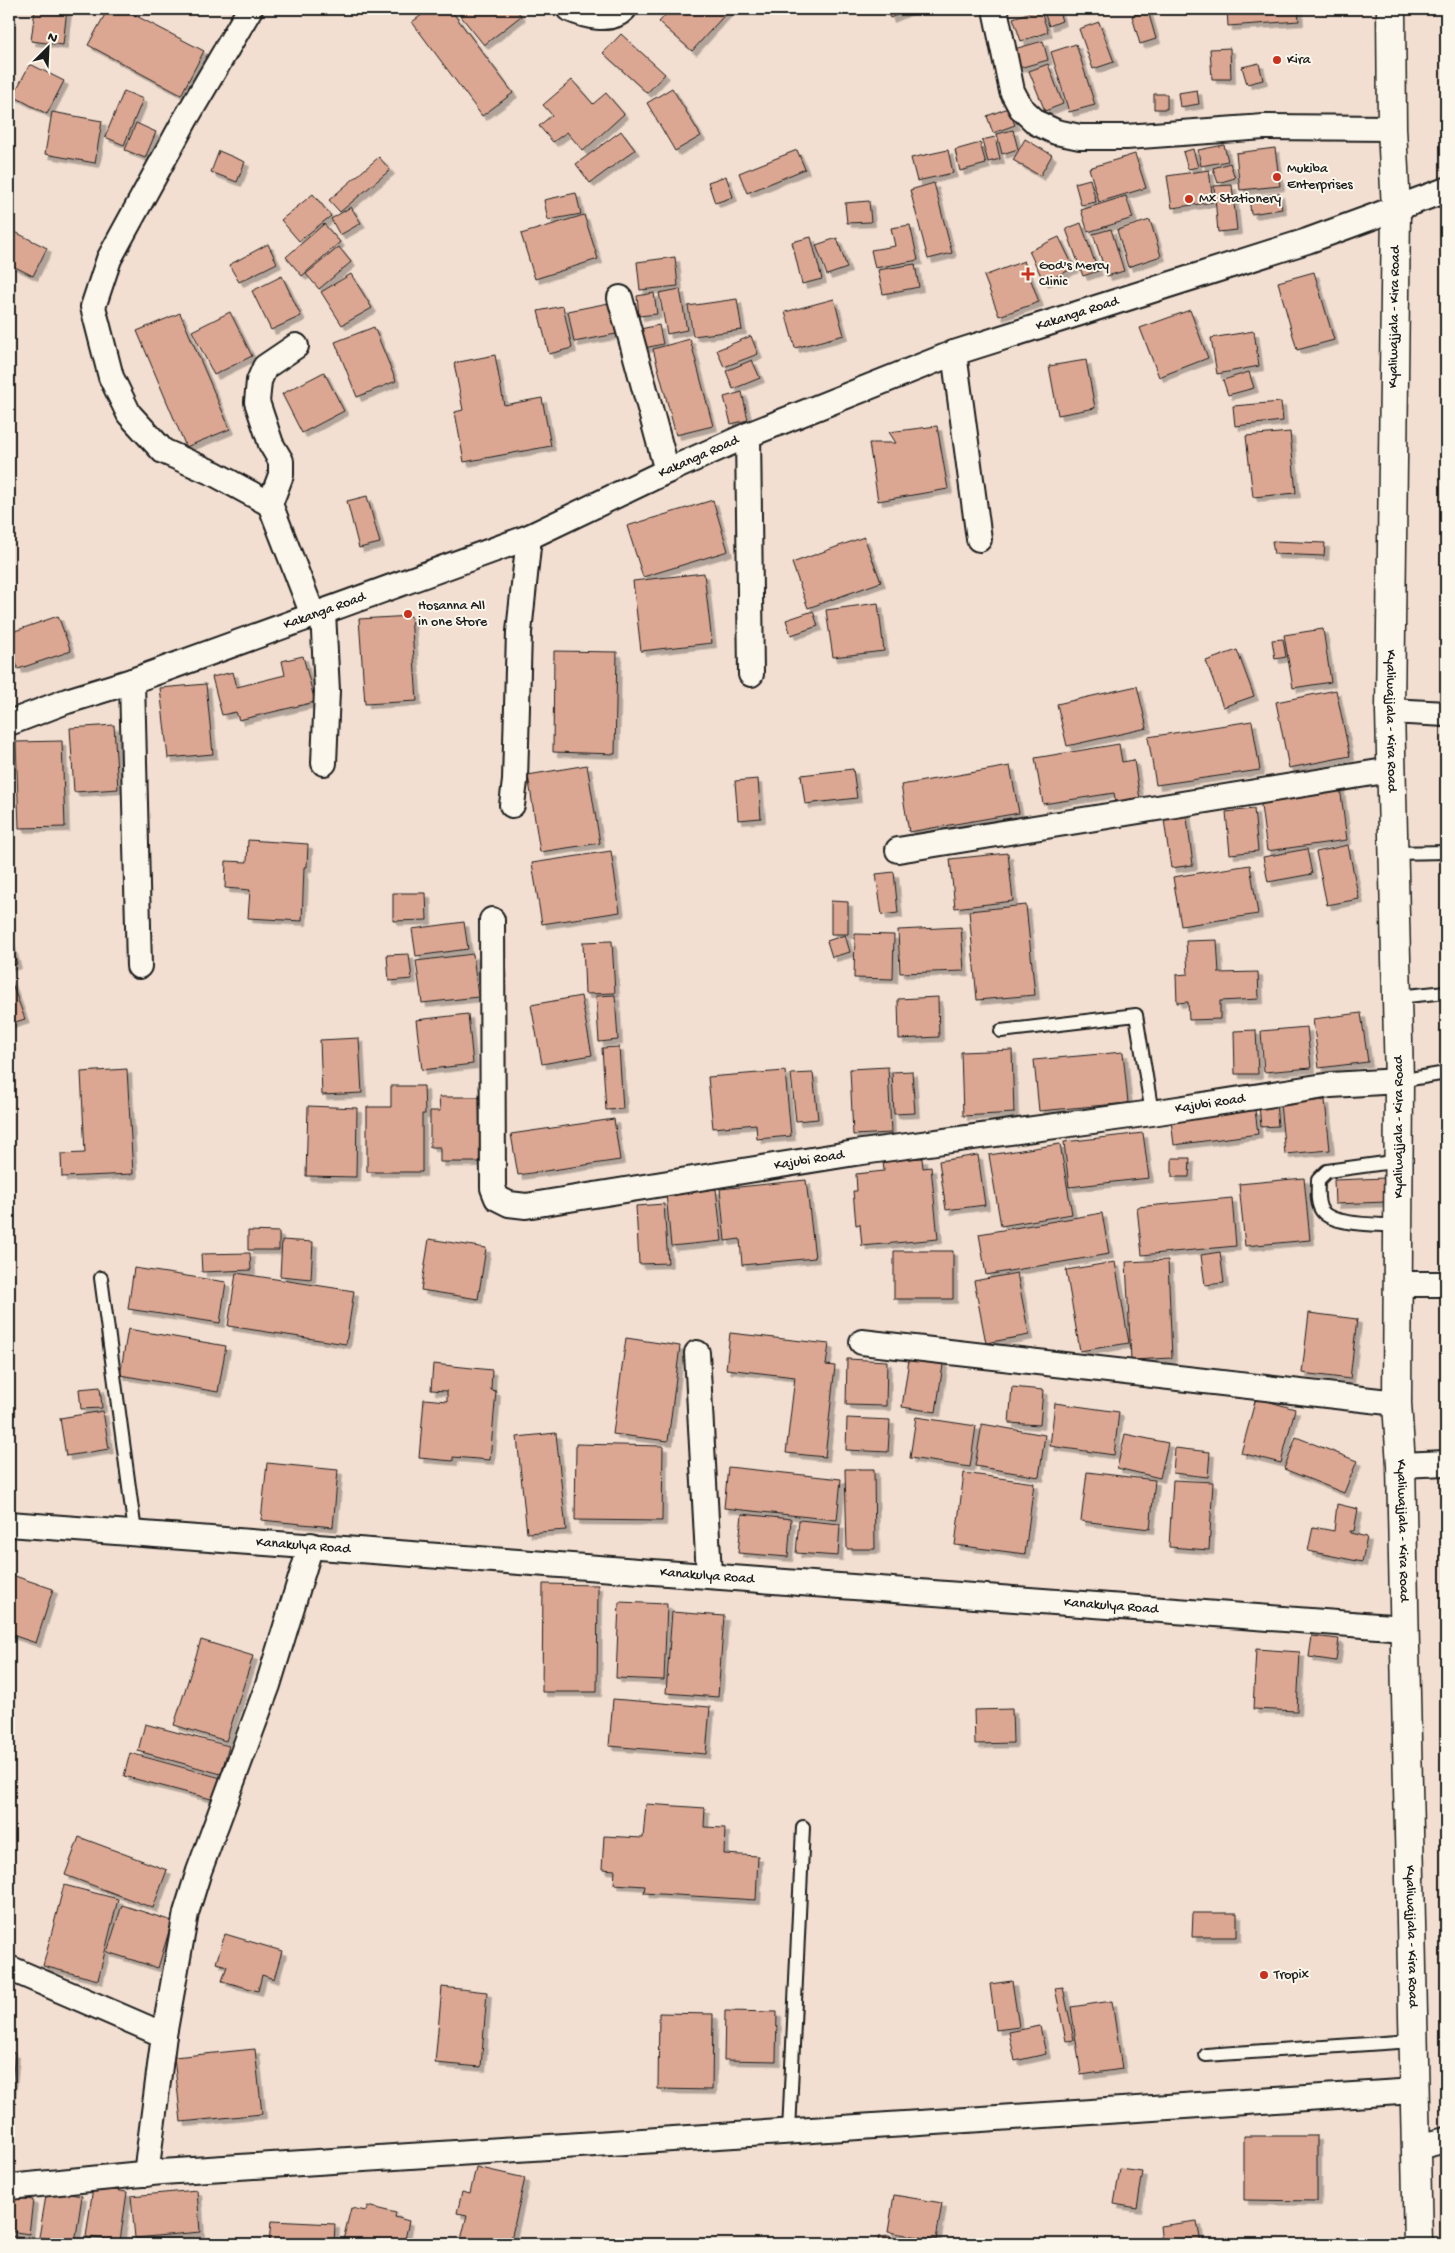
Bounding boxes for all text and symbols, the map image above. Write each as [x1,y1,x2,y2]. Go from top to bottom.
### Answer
north arrow [22,22,72,72]
text: N [45,29,60,48]
place label: Kira [1287,52,1312,69]
marker: Kira [1271,54,1283,66]
place label: Mukiba Enterprises [1287,161,1354,194]
marker: Mukiba Enterprises [1271,171,1283,183]
place label: Mx Stationery [1199,191,1281,208]
marker: Mx Stationery [1183,193,1195,205]
street label: Kyaliwajjala - Kira Road [1385,244,1405,388]
place label: God's Mercy Clinic [1039,258,1109,291]
marker: God's Mercy Clinic [1021,267,1035,281]
street label: Kakanga Road [1034,292,1122,335]
street label: Kakanga Road [656,431,743,482]
street label: Kakanga Road [281,588,370,634]
place label: Hosanna All in one Store [418,598,488,631]
marker: Hosanna All in one Store [402,608,414,620]
street label: Kyaliwajjala - Kira Road [1381,650,1401,794]
street label: Kyaliwajjala - Kira Road [1391,1054,1408,1198]
street label: Kajubi Road [1174,1090,1248,1118]
street label: Kajubi Road [773,1146,847,1174]
street label: Kyaliwajjala - Kira Road [1392,1459,1413,1604]
street label: Kanakulya Road [255,1534,353,1558]
street label: Kanakulya Road [659,1564,757,1588]
street label: Kanakulya Road [1063,1594,1160,1618]
street label: Kyaliwajjala - Kira Road [1401,1865,1421,2010]
place label: Tropix [1273,1967,1310,1984]
marker: Tropix [1258,1969,1270,1981]

